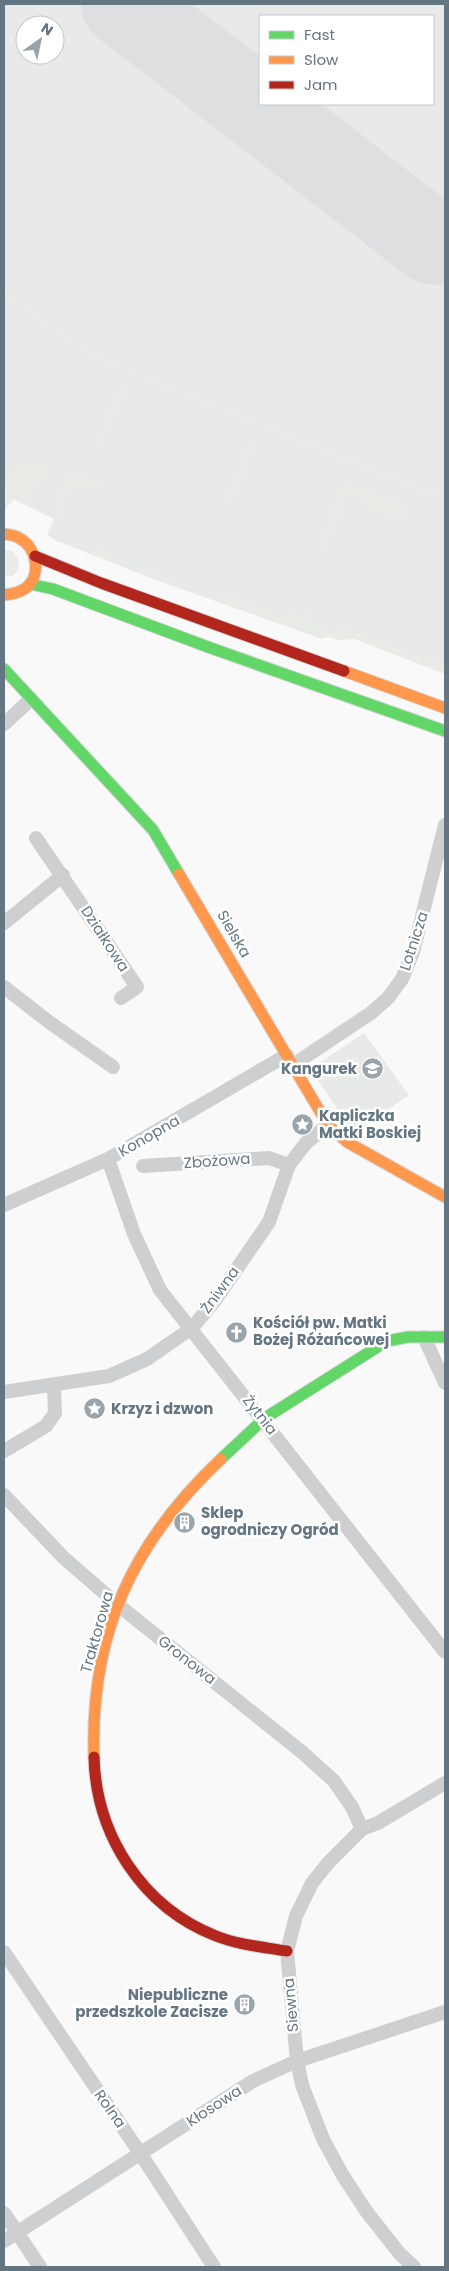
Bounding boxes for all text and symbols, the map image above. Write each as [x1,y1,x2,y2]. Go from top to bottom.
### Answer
north arrow [15,15,65,65]
legend [259,15,434,105]
text: N [37,18,57,40]
text: Fast [304,24,335,45]
text: Slow [304,49,339,70]
text: Jam [304,74,338,95]
street label: Działkowa [76,902,135,976]
street label: Sielska [213,906,256,961]
street label: Lotnicza [394,909,433,973]
school or university icon: Kangurek [361,1057,385,1081]
place label: Kangurek [281,1058,358,1079]
place label: Kapliczka Matki Boskiej [319,1105,421,1143]
street label: Konopna [114,1110,183,1162]
place icon: Kapliczka Matki Boskiej [291,1113,315,1137]
street label: Zbożowa [183,1148,251,1173]
street label: Żniwna [195,1262,244,1318]
place label: Kościół pw. Matki Bożej Różańcowej [253,1312,389,1350]
church icon: Kościół pw. Matki Bożej Różańcowej [225,1320,249,1344]
street label: Żytnia [238,1390,283,1439]
place icon: Krzyz i dzwon [83,1397,107,1421]
place label: Krzyz i dzwon [111,1398,213,1419]
place label: Sklep ogrodniczy Ogród [201,1502,339,1540]
building icon: Sklep ogrodniczy Ogród [173,1510,197,1534]
street label: Traktorowa [75,1588,118,1675]
street label: Gronowa [154,1630,221,1689]
street label: Siewna [278,1977,303,2033]
place label: Niepubliczne przedszkole Zacisze [75,1984,228,2022]
building icon: Niepubliczne przedszkole Zacisze [232,1992,256,2016]
street label: Kłosowa [182,2080,246,2131]
street label: Rolna [90,2085,131,2132]

